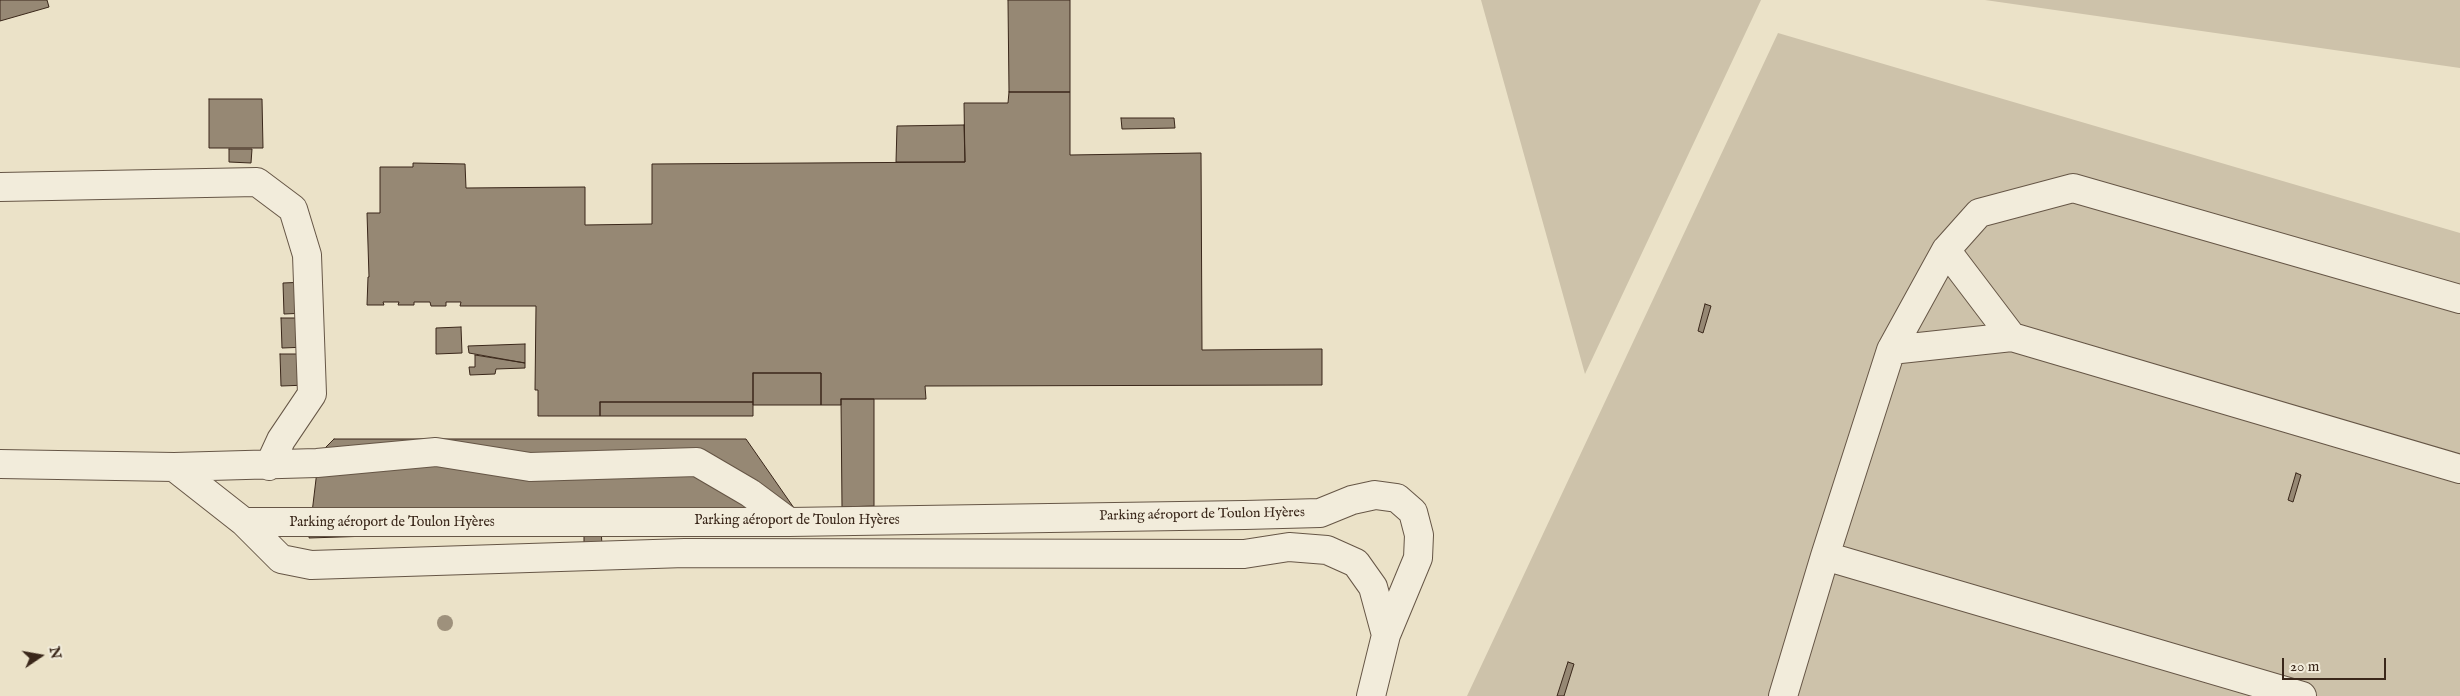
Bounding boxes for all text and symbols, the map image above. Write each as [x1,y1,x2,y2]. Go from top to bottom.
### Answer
street label: Parking aéroport de Toulon Hyères [1099,505,1305,525]
street label: Parking aéroport de Toulon Hyères [694,513,900,529]
street label: Parking aéroport de Toulon Hyères [289,515,495,531]
north arrow [15,631,65,681]
text: N [45,645,65,661]
scale bar [2285,648,2389,680]
text: 20 m [2290,657,2319,676]

